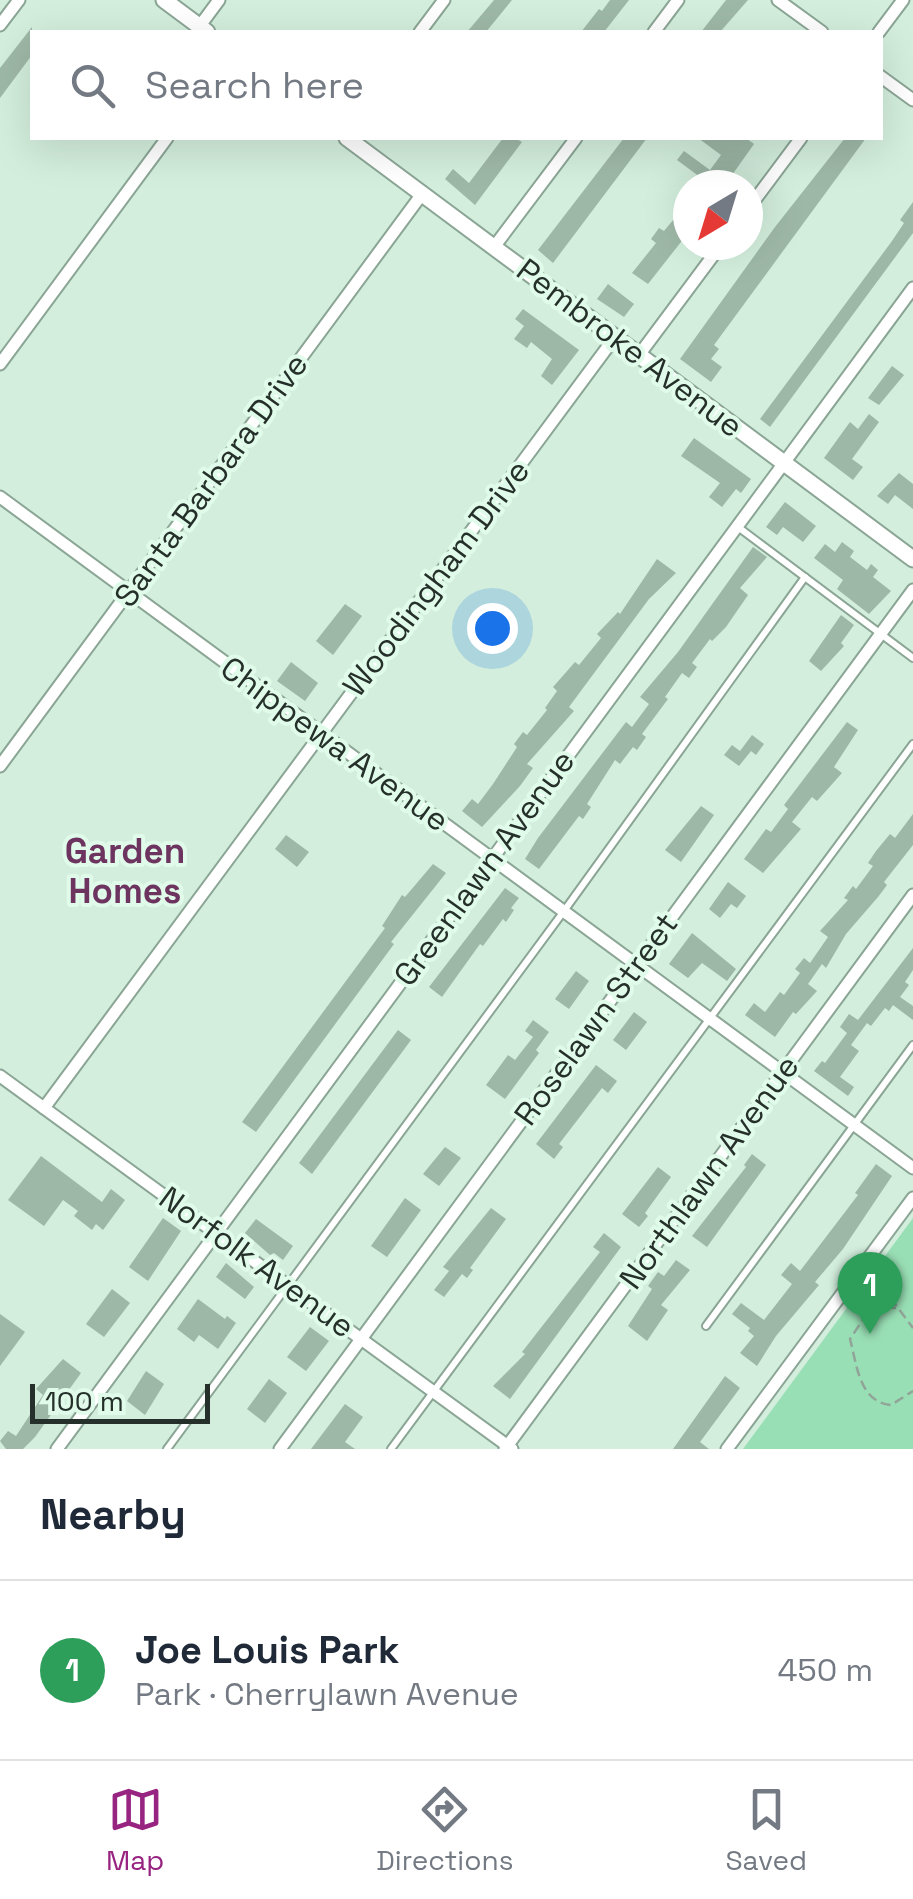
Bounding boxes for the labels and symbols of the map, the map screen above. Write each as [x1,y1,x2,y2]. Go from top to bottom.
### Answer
north arrow [673,170,763,260]
street label: Pembroke Avenue [509,250,751,446]
street label: Santa Barbara Drive [106,345,316,615]
street label: Woodingham Drive [334,452,538,704]
your location [467,603,518,654]
street label: Chippewa Avenue [213,648,457,840]
street label: Greenlawn Avenue [385,742,583,994]
district label: Garden Homes [65,829,185,913]
street label: Roselawn Street [505,905,687,1133]
street label: Northlawn Avenue [611,1047,807,1297]
street label: Norfolk Avenue [151,1178,363,1346]
pin: 1 [838,1252,902,1334]
scale bar [30,1379,210,1424]

